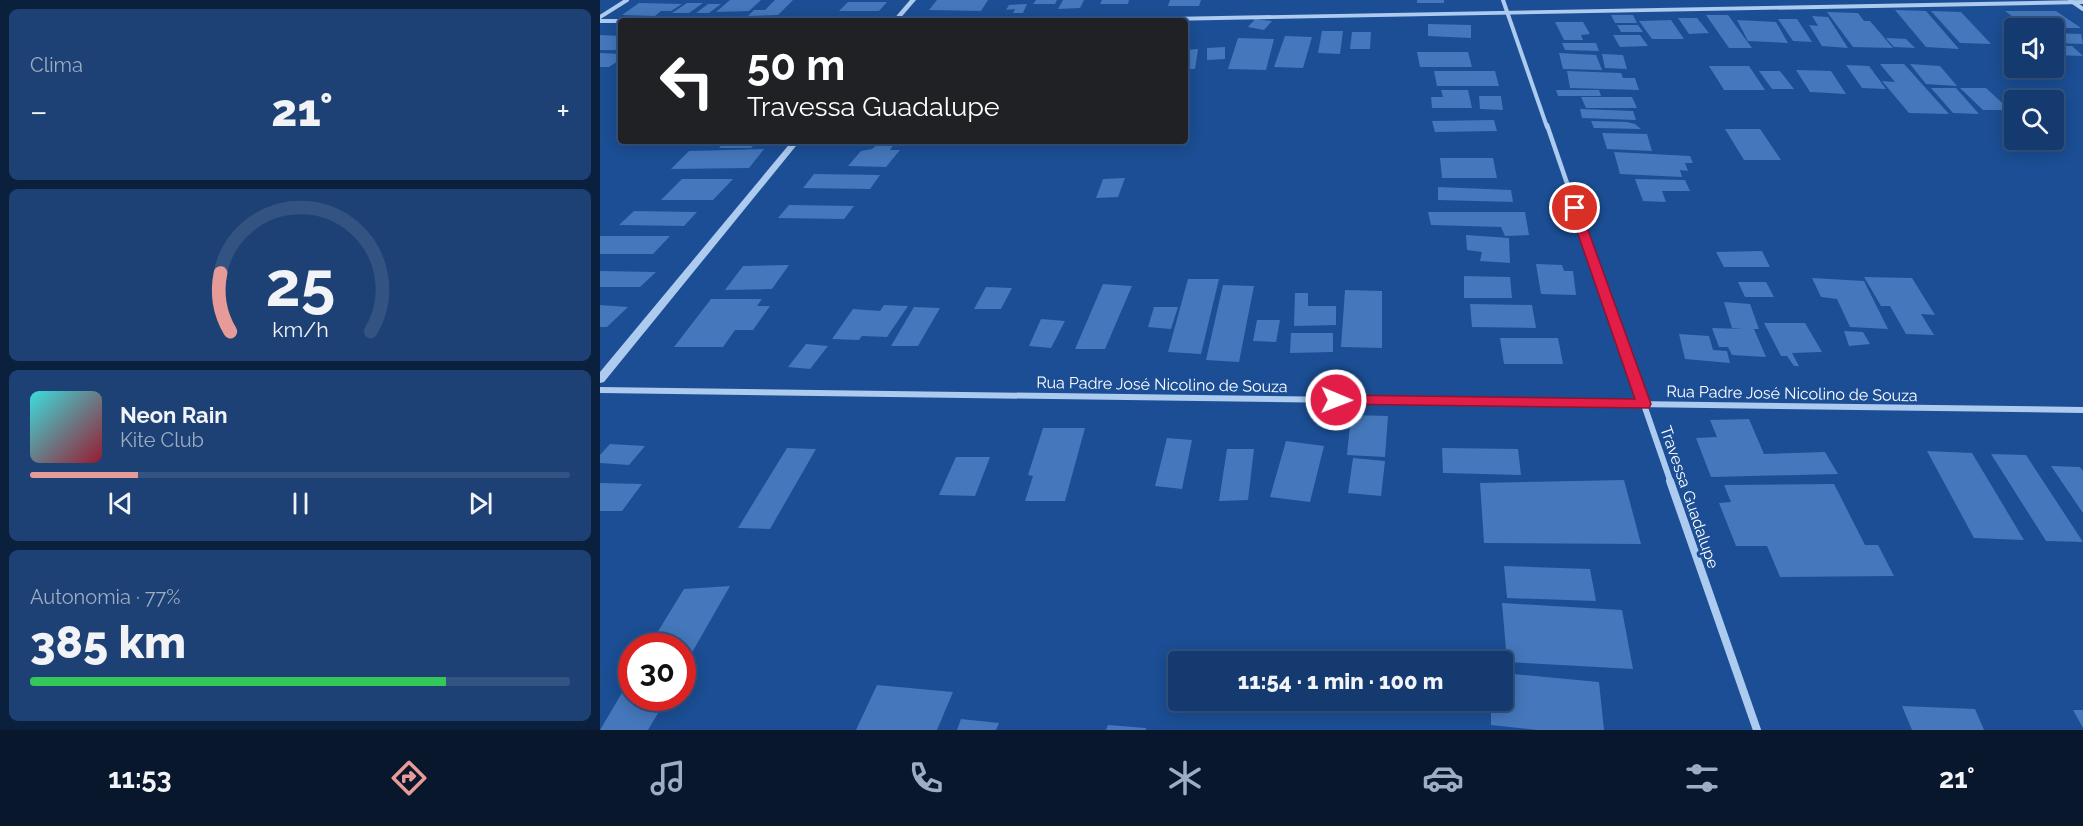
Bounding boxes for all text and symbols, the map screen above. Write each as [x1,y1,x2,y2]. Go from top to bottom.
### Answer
map controls [2004,18,2064,150]
button: sound [2004,18,2064,78]
text: 50 m [747,41,845,90]
icon: left [648,42,726,120]
text: Clima [30,53,83,77]
text: 21° [271,84,333,137]
button: search [2004,90,2064,150]
text: Travessa Guadalupe [747,91,1000,122]
text: − [30,92,48,131]
text: + [556,92,570,131]
pin [1549,182,1600,233]
icon: arrive [1558,191,1591,224]
text: 25 [265,247,335,321]
text: km/h [272,317,328,342]
position arrow [1304,368,1368,432]
street label: Rua Padre José Nicolino de Souza [1036,373,1288,396]
street label: Rua Padre José Nicolino de Souza [1666,382,1918,405]
text: Neon Rain [120,402,228,428]
street label: Travessa Guadalupe [1656,423,1723,571]
text: Kite Club [120,428,204,452]
icon: previous [104,487,137,520]
icon: pause [284,487,317,520]
icon: next [464,487,497,520]
text: Autonomia · 77% [30,585,180,609]
text: 385 km [30,616,186,669]
speed limit sign: 30 [618,633,696,711]
text: 11:54 · 1 min · 100 m [1238,668,1443,694]
icon: directions [388,757,430,799]
icon: music [647,757,689,799]
icon: phone [905,757,947,799]
icon: climate [1164,757,1206,799]
icon: car [1422,757,1464,799]
icon: filters [1681,757,1723,799]
text: 11:53 [108,763,172,794]
text: 21° [1939,763,1975,794]

